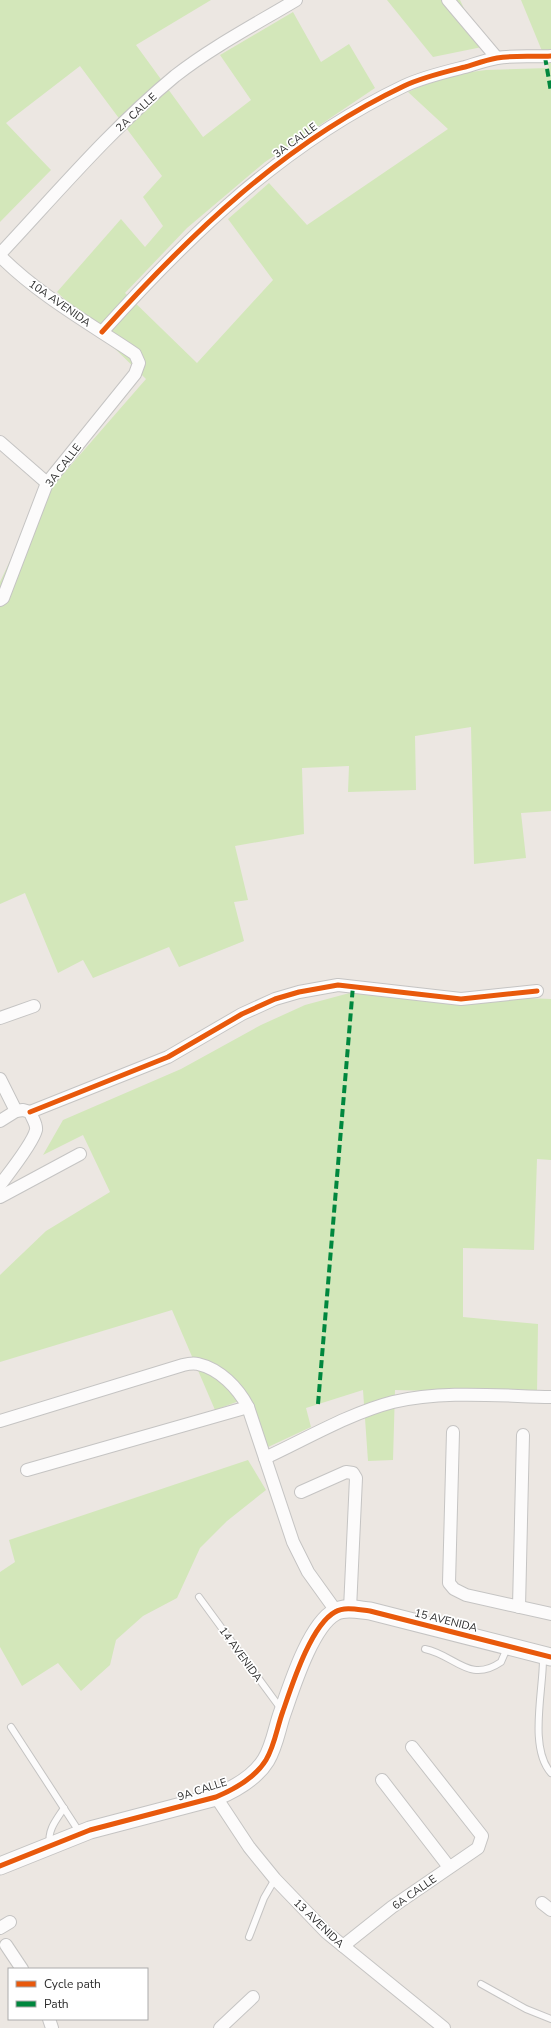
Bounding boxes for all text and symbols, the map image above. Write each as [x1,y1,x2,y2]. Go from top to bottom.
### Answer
street label: 2A CALLE [113,89,160,135]
street label: 3A CALLE [270,119,320,161]
street label: 10A AVENIDA [26,276,94,330]
street label: 3A CALLE [42,440,85,490]
street label: 15 AVENIDA [413,1605,479,1636]
street label: 14 AVENIDA [216,1624,266,1685]
street label: 9A CALLE [176,1774,229,1804]
street label: 6A CALLE [389,1872,439,1913]
street label: 13 AVENIDA [290,1896,347,1951]
legend [8,1968,148,2020]
text: Cycle path [44,1976,101,1992]
text: Path [44,1996,69,2012]

